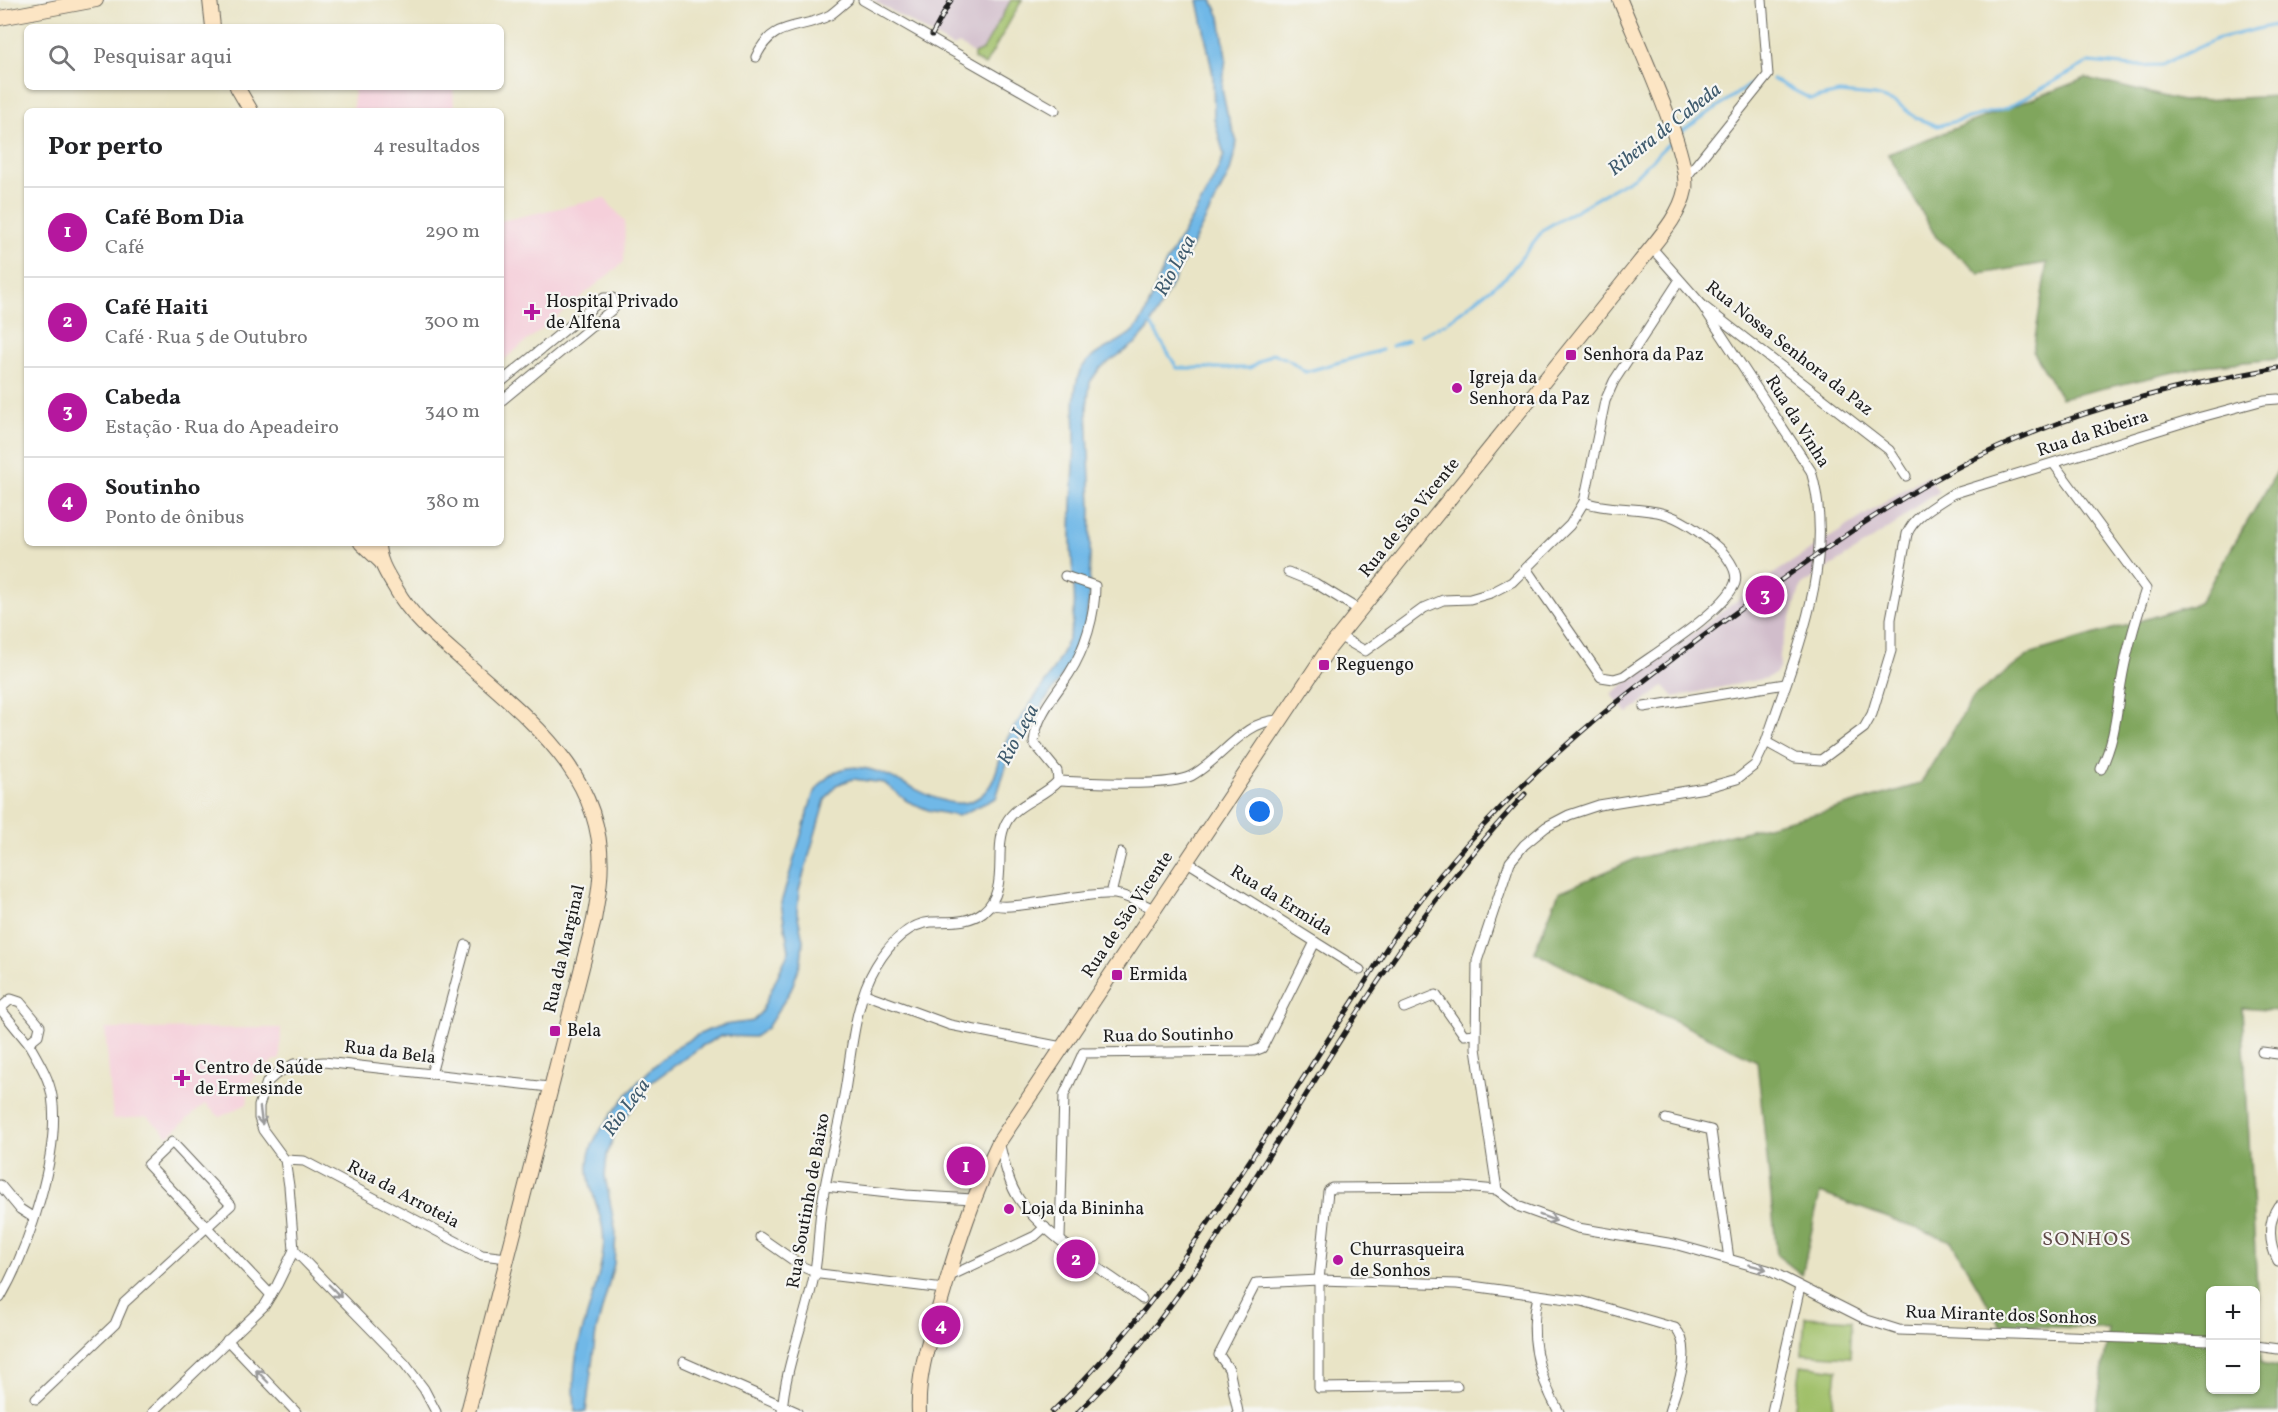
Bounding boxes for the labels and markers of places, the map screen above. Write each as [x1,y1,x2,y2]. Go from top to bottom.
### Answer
place label: Hospital Privado de Alfena [546,290,678,336]
marker: Hospital Privado de Alfena [523,303,541,321]
place label: Senhora da Paz [1583,343,1704,368]
marker: Senhora da Paz [1564,348,1578,362]
place label: Igreja da Senhora da Paz [1469,366,1590,412]
marker: Igreja da Senhora da Paz [1450,381,1464,395]
pin: 3 [1746,572,1784,618]
place label: Reguengo [1336,653,1414,678]
marker: Reguengo [1317,658,1331,672]
place label: Ermida [1129,963,1188,988]
marker: Ermida [1110,968,1124,982]
place label: Bela [567,1019,601,1044]
marker: Bela [548,1024,562,1038]
place label: Centro de Saúde de Ermesinde [195,1056,323,1102]
marker: Centro de Saúde de Ermesinde [173,1069,191,1087]
pin: 1 [946,1144,986,1188]
place label: Loja da Bininha [1021,1197,1144,1222]
marker: Loja da Bininha [1002,1202,1016,1216]
pin: 2 [1056,1236,1096,1282]
place label: Churrasqueira de Sonhos [1350,1238,1465,1284]
marker: Churrasqueira de Sonhos [1331,1253,1345,1267]
pin: 4 [922,1302,960,1348]

